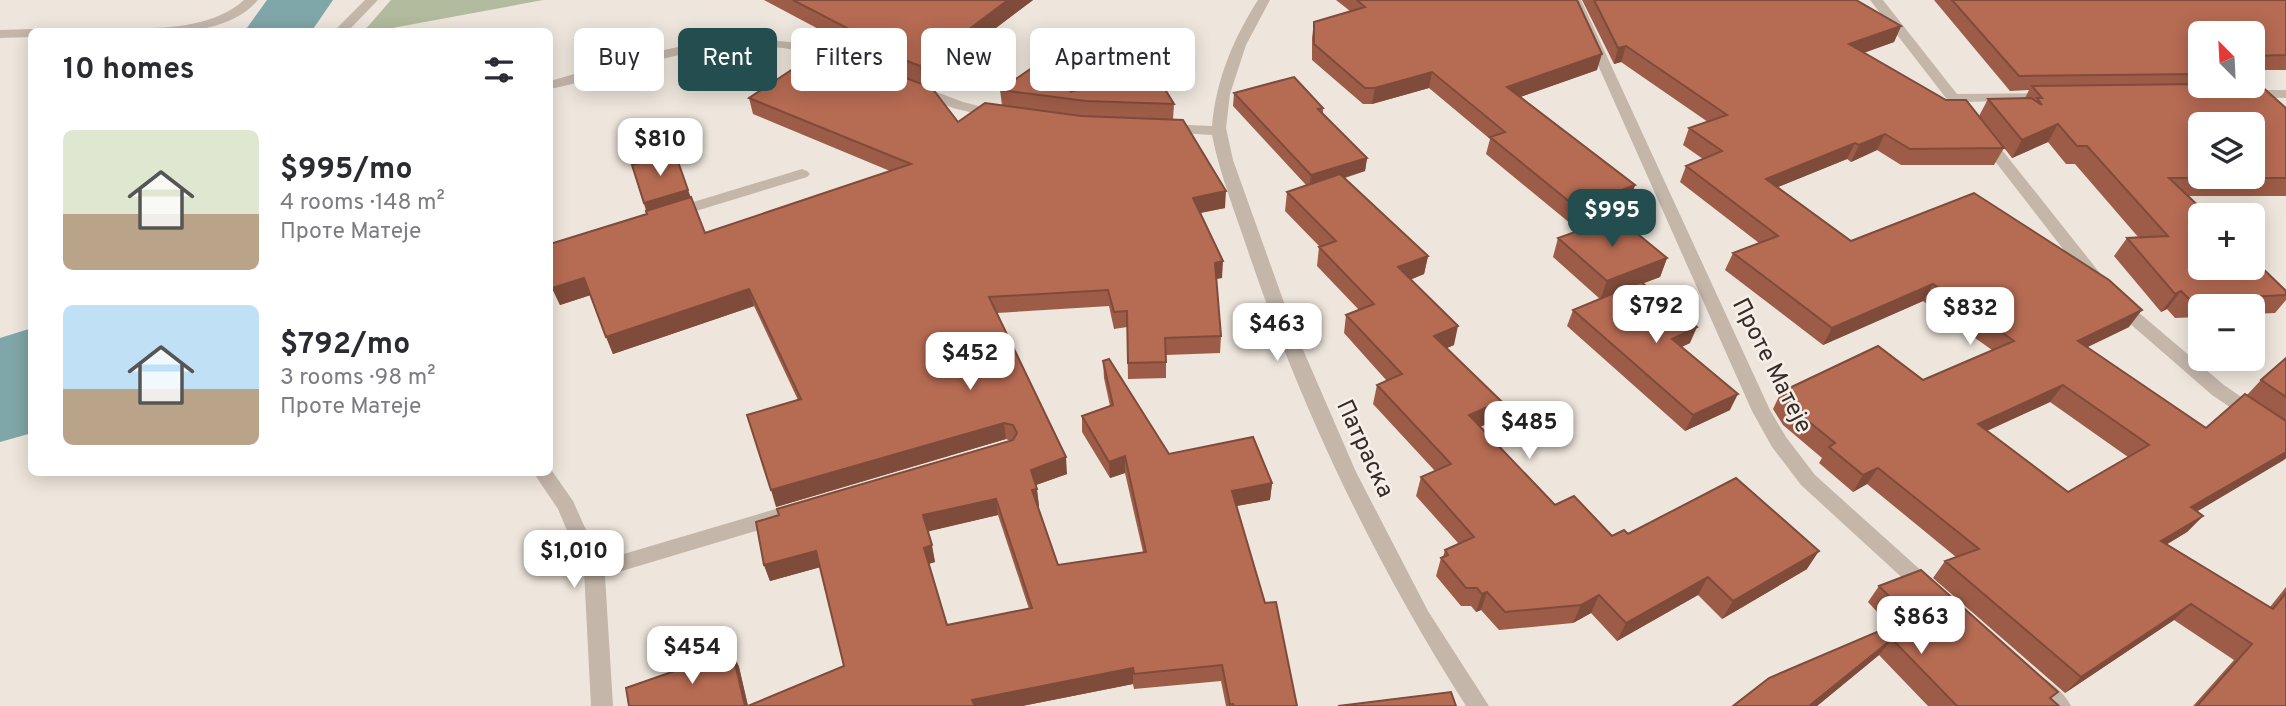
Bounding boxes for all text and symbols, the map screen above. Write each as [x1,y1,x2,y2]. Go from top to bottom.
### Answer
north arrow [2188,21,2264,98]
map controls [2188,21,2265,371]
chip: Buy [574,28,664,91]
chip: Rent [678,28,777,91]
chip: Filters [791,28,907,91]
chip: New [921,28,1016,91]
chip: Apartment [1030,28,1195,91]
icon: filters [480,51,518,89]
text: 10 homes [63,52,194,89]
button: layers [2188,112,2265,189]
pin: $810 [619,118,701,178]
text: $810 [634,126,686,155]
text: $995/mo [280,152,412,189]
icon: home [119,158,203,242]
text: 4 rooms · 148 m² [280,189,445,218]
pin: $995 [1571,190,1653,249]
text: $995 [1584,197,1640,226]
button: + [2188,203,2265,280]
text: Проте Матеје [280,218,421,247]
pin: $792 [1615,286,1697,345]
pin: $832 [1929,288,2011,347]
text: $792 [1629,293,1683,322]
street label: Проте Матеје [1724,293,1818,439]
button: − [2188,294,2265,371]
text: $832 [1942,295,1998,324]
pin: $463 [1236,304,1318,363]
text: $463 [1249,311,1305,340]
text: $792/mo [280,327,410,364]
pin: $452 [929,332,1011,392]
icon: home [119,333,203,417]
text: $452 [942,340,998,369]
text: 3 rooms · 98 m² [280,364,436,393]
text: Проте Матеје [280,393,421,422]
street label: Патраска [1328,395,1400,503]
pin: $485 [1488,402,1570,461]
text: $485 [1500,409,1558,438]
pin: $1,010 [517,530,631,590]
text: $1,010 [540,538,608,567]
pin: $863 [1880,596,1962,656]
text: $863 [1893,604,1949,633]
pin: $454 [651,626,733,686]
text: $454 [663,634,721,663]

